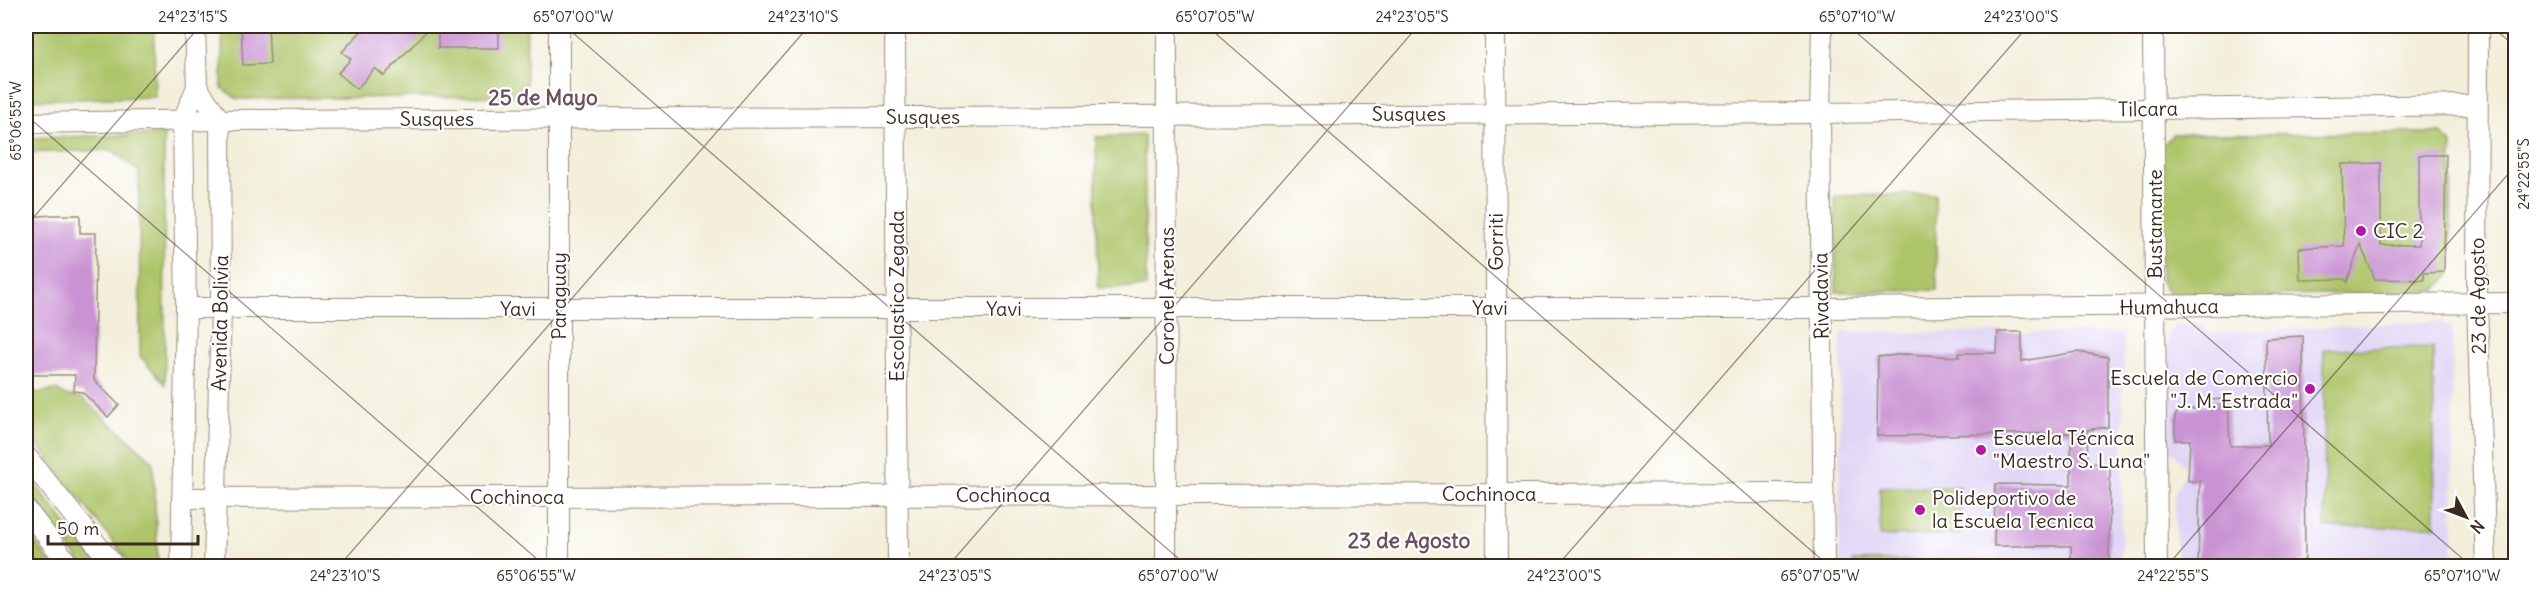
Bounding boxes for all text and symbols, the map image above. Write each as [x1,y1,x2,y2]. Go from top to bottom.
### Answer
text: 24°23'15"S [158,7,228,26]
text: 65°07'00"W [533,7,614,26]
text: 24°23'10"S [768,7,838,26]
text: 65°07'05"W [1175,7,1255,26]
text: 24°23'05"S [1375,7,1449,26]
text: 65°07'10"W [1819,7,1896,26]
text: 24°23'00"S [1984,7,2058,26]
text: 65°06'55"W [6,81,25,161]
district label: 25 de Mayo [488,84,598,111]
street label: Tilcara [2118,95,2178,122]
street label: Susques [1372,101,1446,126]
street label: Susques [886,104,960,129]
street label: Susques [400,106,474,131]
text: 24°22'55"S [2514,138,2533,210]
street label: Bustamante [2142,169,2167,279]
street label: Escolastico Zegada [884,210,909,382]
street label: Gorriti [1483,213,1508,271]
place label: CIC 2 [2373,218,2423,243]
marker: CIC 2 [2354,224,2368,238]
street label: Coronel Arenas [1154,227,1179,365]
street label: 23 de Agosto [2464,237,2491,355]
street label: Paraguay [546,252,571,340]
street label: Rivadavia [1807,252,1834,340]
street label: Avenida Bolivia [206,255,233,391]
street label: Humahuca [2119,293,2219,320]
street label: Yavi [1472,295,1508,320]
street label: Yavi [500,296,536,321]
street label: Yavi [986,296,1022,321]
place label: Escuela de Comercio "J. M. Estrada" [2110,365,2298,413]
marker: Escuela de Comercio "J. M. Estrada" [2303,382,2317,396]
place label: Escuela Técnica "Maestro S. Luna" [1993,425,2150,473]
marker: Escuela Técnica "Maestro S. Luna" [1974,443,1988,457]
street label: Cochinoca [1442,481,1536,506]
street label: Cochinoca [956,482,1050,507]
street label: Cochinoca [470,484,564,509]
place label: Polideportivo de la Escuela Tecnica [1932,485,2094,533]
north arrow [2436,487,2496,547]
marker: Polideportivo de la Escuela Tecnica [1913,503,1927,517]
scale bar [48,508,198,546]
text: N [2466,516,2488,538]
text: 50 m [57,517,99,540]
district label: 23 de Agosto [1348,527,1470,554]
text: 24°23'10"S [310,566,380,585]
text: 65°06'55"W [496,566,576,585]
text: 24°23'05"S [918,566,992,585]
text: 65°07'00"W [1138,566,1219,585]
text: 24°23'00"S [1527,566,1601,585]
text: 65°07'05"W [1780,566,1860,585]
text: 24°22'55"S [2137,566,2209,585]
text: 65°07'10"W [2424,566,2501,585]

